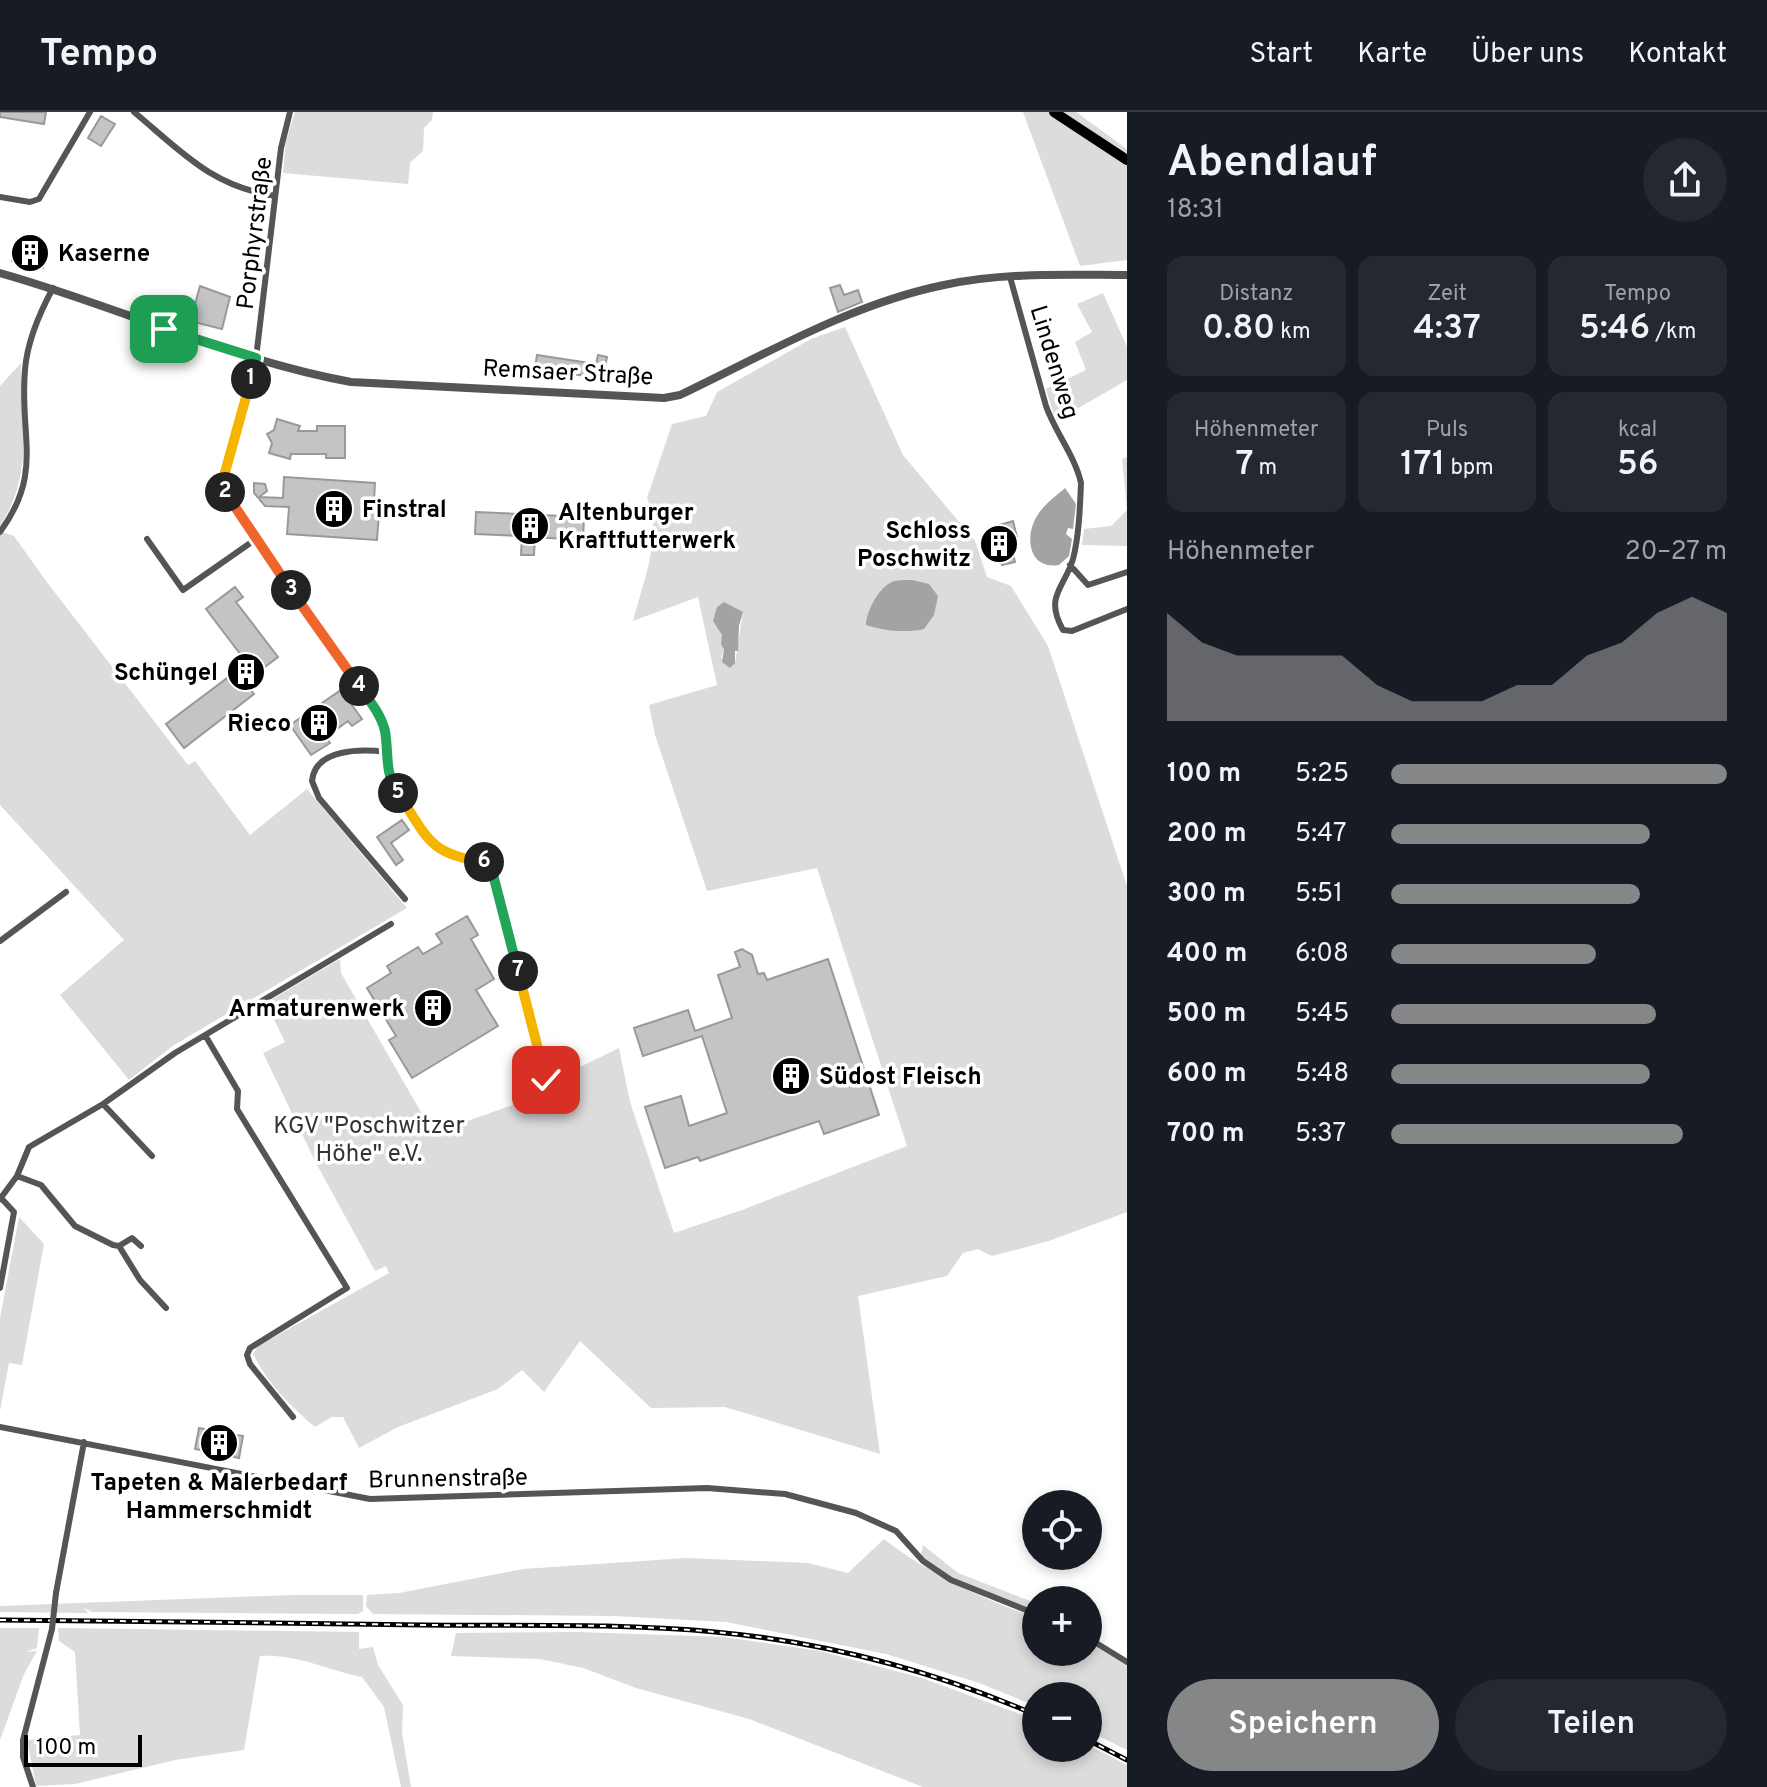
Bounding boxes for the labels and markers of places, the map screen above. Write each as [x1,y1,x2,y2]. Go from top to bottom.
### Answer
building icon: Kaserne [9,232,51,274]
place label: Kaserne [58,240,150,270]
pin [130,295,198,363]
pin: 1 [231,359,271,399]
pin: 2 [205,472,245,512]
building icon: Finstral [313,488,355,530]
place label: Finstral [362,496,447,526]
place label: Altenburger Kraftfutterwerk [558,499,736,557]
building icon: Altenburger Kraftfutterwerk [509,505,551,547]
place label: Schloss Poschwitz [857,517,971,575]
building icon: Schloss Poschwitz [978,523,1020,565]
pin: 3 [271,570,311,610]
building icon: Schüngel [225,651,267,693]
place label: Schüngel [114,659,218,689]
pin: 4 [339,666,379,706]
building icon: Rieco [298,702,340,744]
place label: Rieco [227,710,291,740]
pin: 5 [378,773,418,813]
pin: 6 [464,842,504,882]
pin: 7 [498,951,538,991]
building icon: Armaturenwerk [412,987,454,1029]
place label: Armaturenwerk [229,995,405,1025]
pin [512,1046,580,1114]
building icon: Südost Fleisch [770,1055,812,1097]
place label: Südost Fleisch [819,1063,982,1093]
building icon: Tapeten & Malerbedarf Hammerschmidt [198,1422,240,1464]
place label: Tapeten & Malerbedarf Hammerschmidt [91,1469,348,1527]

